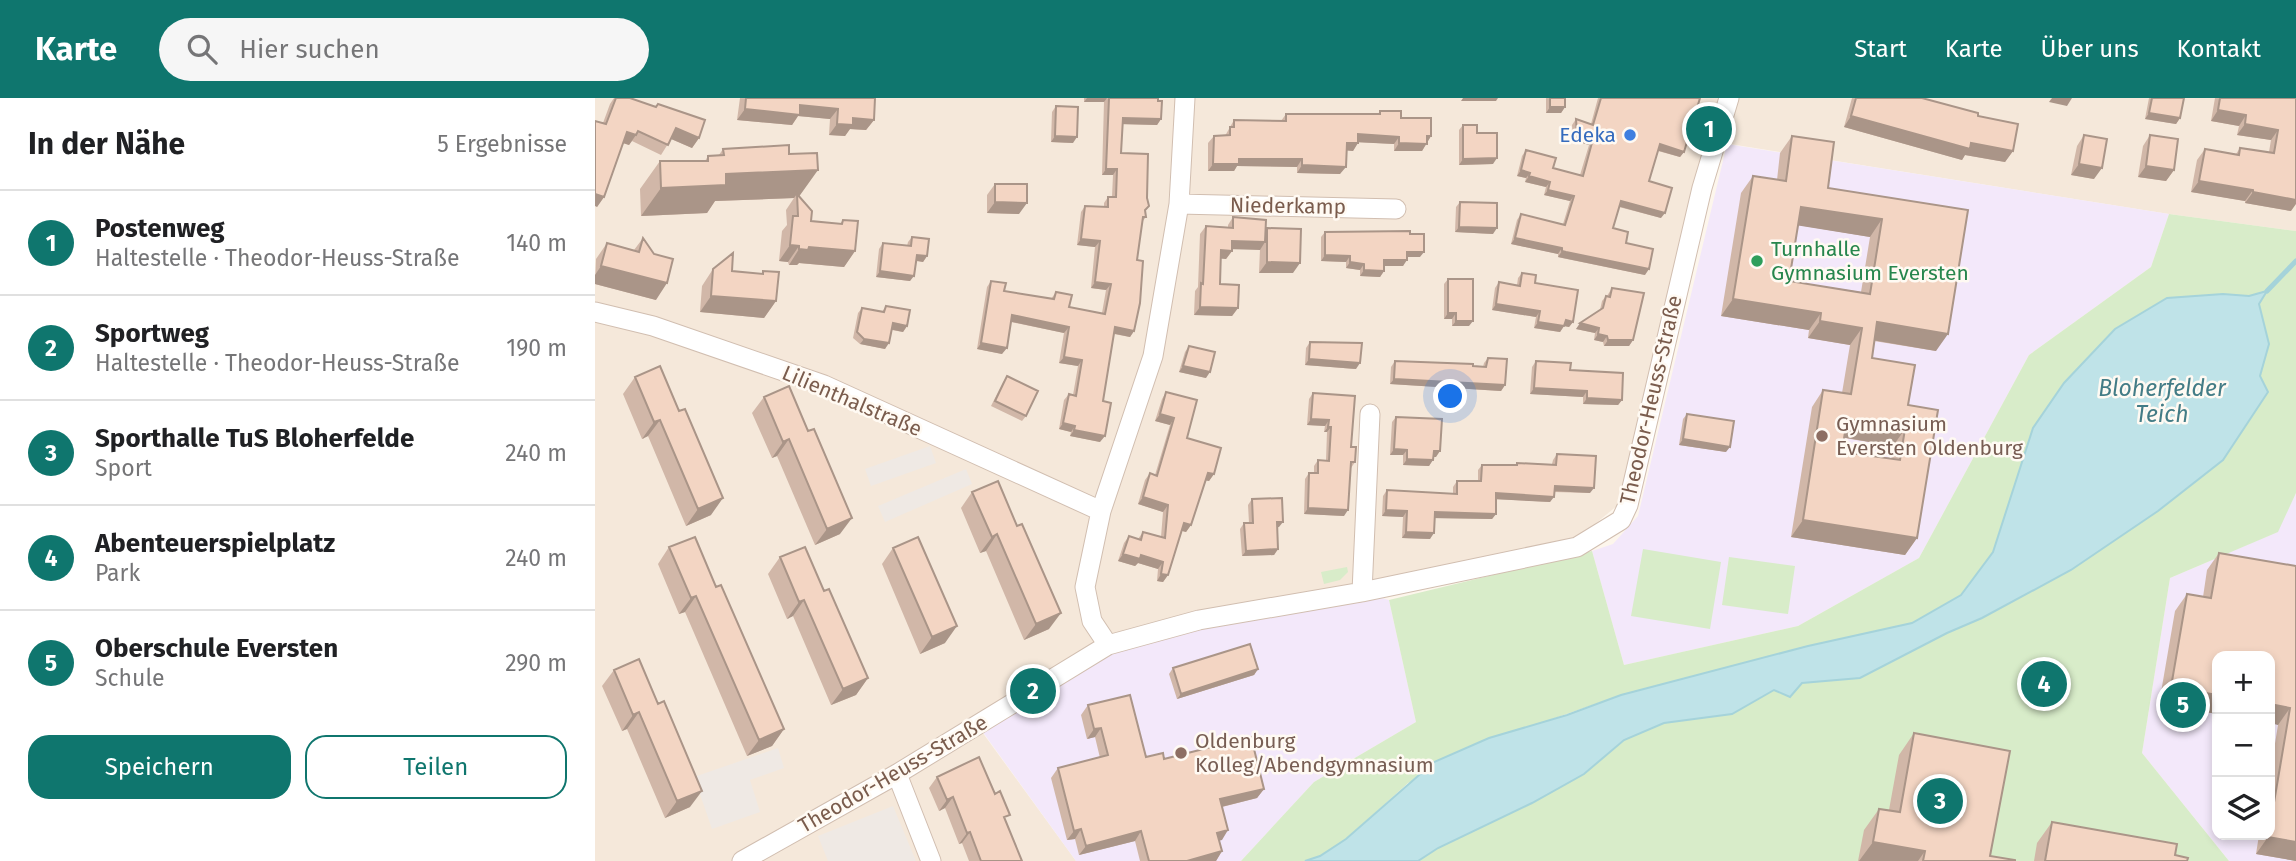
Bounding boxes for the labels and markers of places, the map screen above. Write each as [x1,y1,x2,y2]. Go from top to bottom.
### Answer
pin: 1 [1686,103,1732,155]
place label: Edeka [1559,122,1616,148]
marker: Edeka [1622,127,1638,143]
place label: Turnhalle Gymnasium Eversten [1771,236,1969,286]
marker: Turnhalle Gymnasium Eversten [1749,253,1765,269]
place label: Gymnasium Eversten Oldenburg [1836,411,2023,461]
marker: Gymnasium Eversten Oldenburg [1814,428,1830,444]
pin: 4 [2021,658,2067,710]
pin: 2 [1010,665,1056,717]
pin: 5 [2160,679,2206,731]
place label: Oldenburg Kolleg/Abendgymnasium [1195,728,1434,778]
marker: Oldenburg Kolleg/Abendgymnasium [1173,745,1189,761]
pin: 3 [1917,775,1963,827]

